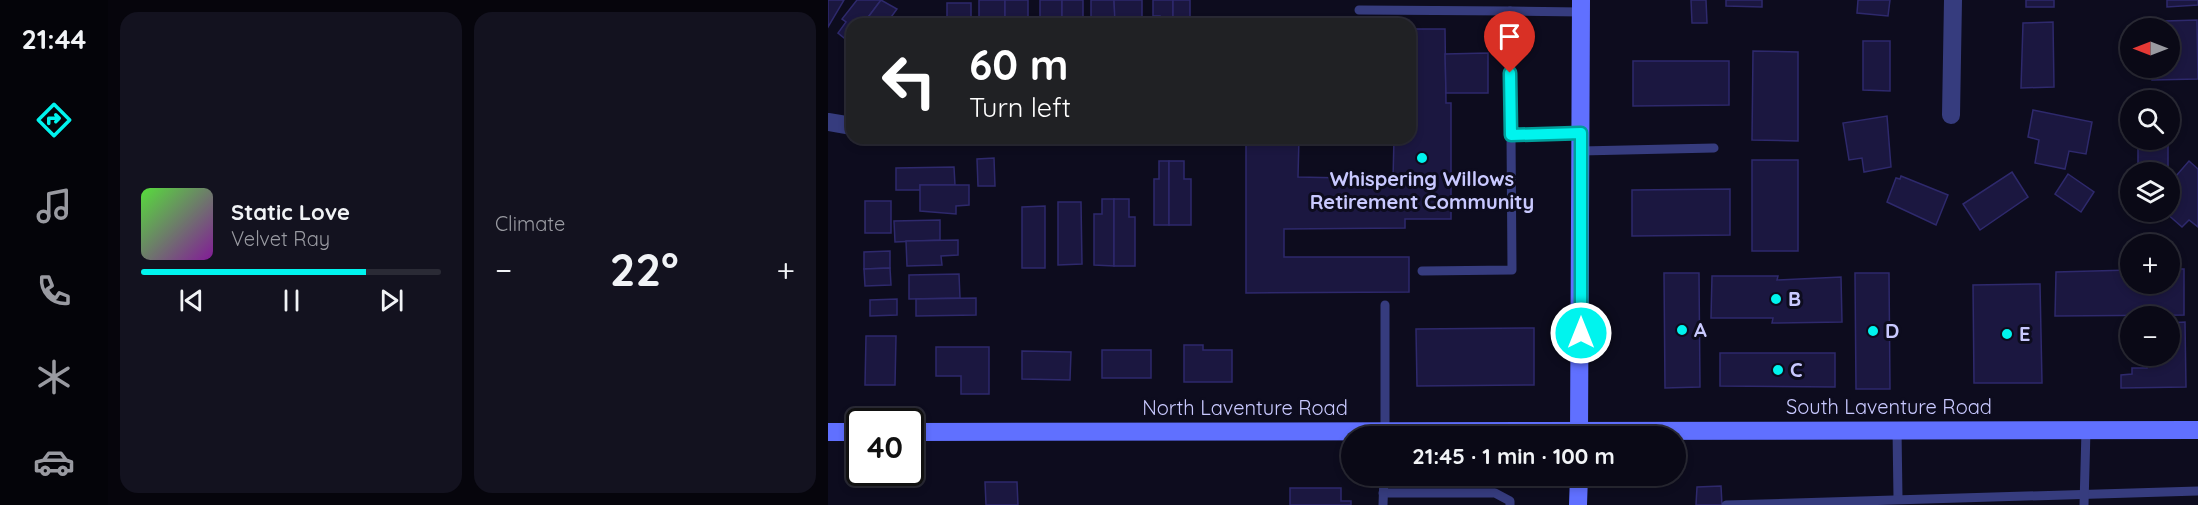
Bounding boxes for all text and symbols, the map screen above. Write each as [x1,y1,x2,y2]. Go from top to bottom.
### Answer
pin [1484,11,1535,73]
north arrow [2120,18,2180,78]
map controls [2120,18,2180,366]
icon: arrive [1493,20,1526,53]
text: 21:44 [22,22,87,56]
text: 60 m [969,38,1069,91]
icon: left [870,42,948,120]
text: Turn left [969,90,1071,124]
button: search [2120,90,2180,150]
icon: directions [33,99,75,141]
marker: Whispering Willows Retirement Community [1415,151,1429,165]
button: layers [2120,162,2180,222]
place label: Whispering Willows Retirement Community [1310,166,1534,214]
icon: music [33,185,75,227]
text: Static Love [231,198,350,226]
text: Climate [495,211,565,236]
text: Velvet Ray [231,226,330,251]
button: + [2120,234,2180,294]
text: 22° [610,241,679,297]
text: − [495,249,512,290]
text: + [776,249,795,290]
icon: phone [33,270,75,312]
icon: previous [175,284,208,317]
icon: pause [275,284,308,317]
icon: next [375,284,408,317]
place label: B [1788,286,1801,311]
marker: B [1769,292,1783,306]
position arrow [1549,301,1613,365]
button: − [2120,306,2180,366]
place label: A [1694,317,1707,342]
place label: D [1885,318,1899,343]
place label: E [2019,321,2030,346]
marker: A [1675,323,1689,337]
marker: D [1866,324,1880,338]
marker: E [2000,327,2014,341]
icon: climate [33,356,75,398]
place label: C [1790,357,1803,382]
marker: C [1771,363,1785,377]
street label: South Laventure Road [1786,394,1992,419]
street label: North Laventure Road [1142,395,1348,420]
speed limit sign: 40 [846,408,924,486]
icon: car [33,441,75,483]
text: 21:45 · 1 min · 100 m [1412,442,1615,470]

